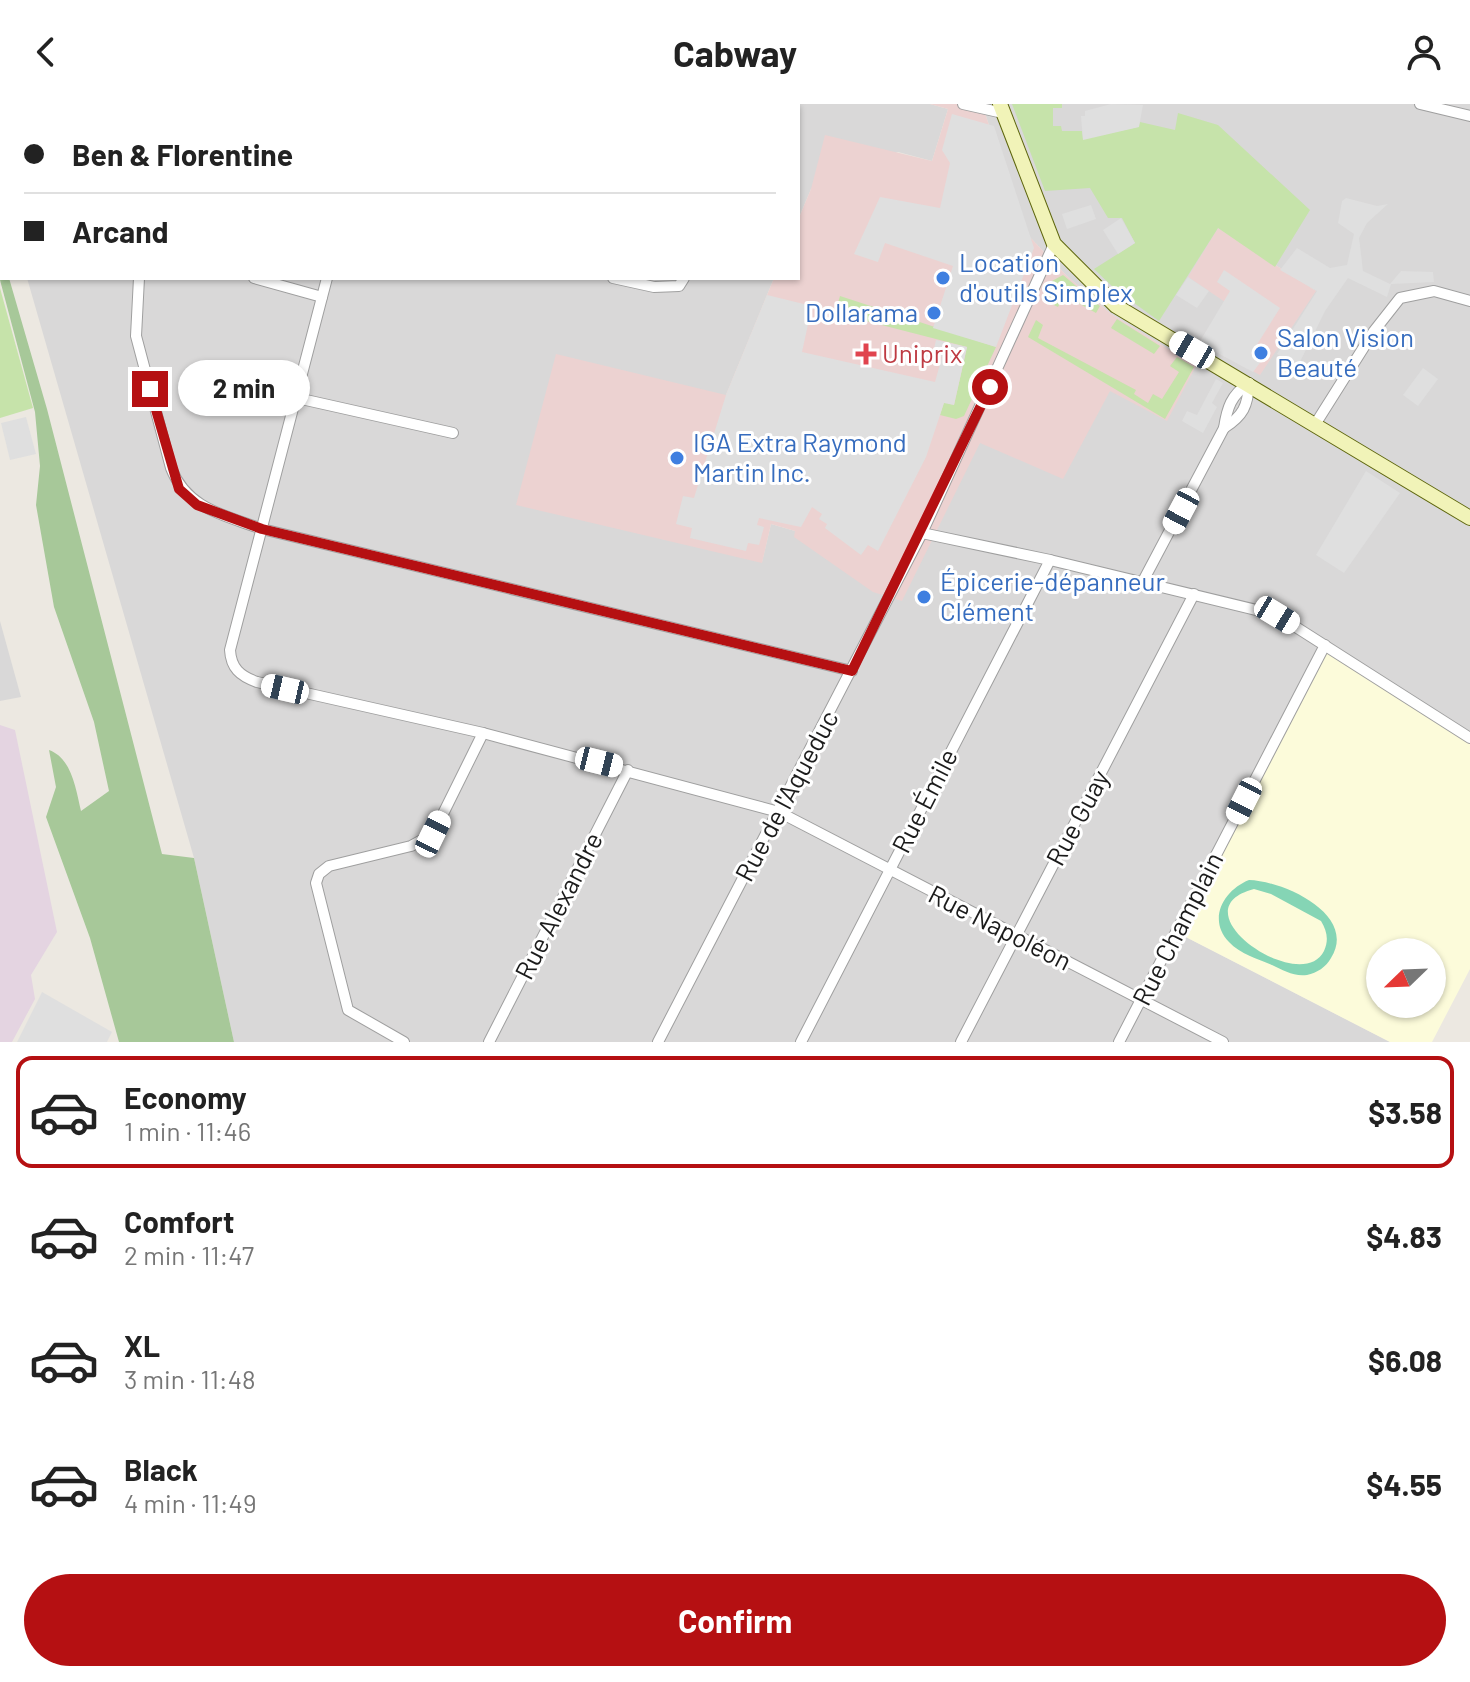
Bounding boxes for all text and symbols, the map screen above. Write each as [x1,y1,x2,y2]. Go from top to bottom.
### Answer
icon: back [24,30,68,74]
icon: person [1402,30,1446,74]
text: Cabway [673,31,797,74]
text: Ben & Florentine [72,136,293,172]
text: Arcand [72,213,168,249]
place label: Location d'outils Simplex [959,246,1133,307]
marker: Location d'outils Simplex [934,269,952,287]
place label: Dollarama [805,296,918,327]
marker: Dollarama [925,304,943,322]
place label: Salon Vision Beauté [1277,321,1414,382]
car [1165,328,1219,372]
place label: Uniprix [882,337,962,368]
marker: Salon Vision Beauté [1252,344,1270,362]
marker: Uniprix [857,345,875,363]
callout: 2 min [178,361,310,417]
route start [972,369,1008,405]
route end [132,371,168,407]
text: 2 min [213,372,275,403]
place label: IGA Extra Raymond Martin Inc. [693,426,907,487]
marker: IGA Extra Raymond Martin Inc. [668,449,686,467]
car [1159,484,1203,538]
place label: Épicerie-dépanneur Clément [940,565,1166,626]
marker: Épicerie-dépanneur Clément [915,588,933,606]
car [1250,592,1304,638]
car [259,672,311,706]
street label: Rue de l'Aqueduc [728,705,844,886]
street label: Rue Émile [884,743,963,858]
car [573,745,625,779]
street label: Rue Guay [1039,764,1115,870]
car [1222,774,1266,828]
car [412,807,454,861]
street label: Rue Alexandre [507,827,608,984]
street label: Rue Champlain [1125,847,1229,1010]
street label: Rue Napoléon [924,877,1077,976]
north arrow [1366,938,1446,1018]
map controls [1366,938,1446,1018]
icon: car [28,1076,100,1148]
text: Economy [124,1079,247,1115]
text: $3.58 [1368,1094,1442,1130]
text: 1 min · 11:46 [124,1115,251,1146]
icon: car [28,1200,100,1272]
text: Comfort [124,1203,234,1239]
text: $4.83 [1366,1218,1442,1254]
text: 2 min · 11:47 [124,1239,254,1270]
icon: car [28,1324,100,1396]
text: XL [124,1327,160,1363]
text: $6.08 [1368,1342,1442,1378]
text: 3 min · 11:48 [124,1363,256,1394]
icon: car [28,1448,100,1520]
text: Black [124,1451,198,1487]
text: $4.55 [1366,1466,1442,1502]
text: 4 min · 11:49 [124,1487,257,1518]
button: Confirm [24,1574,1446,1666]

